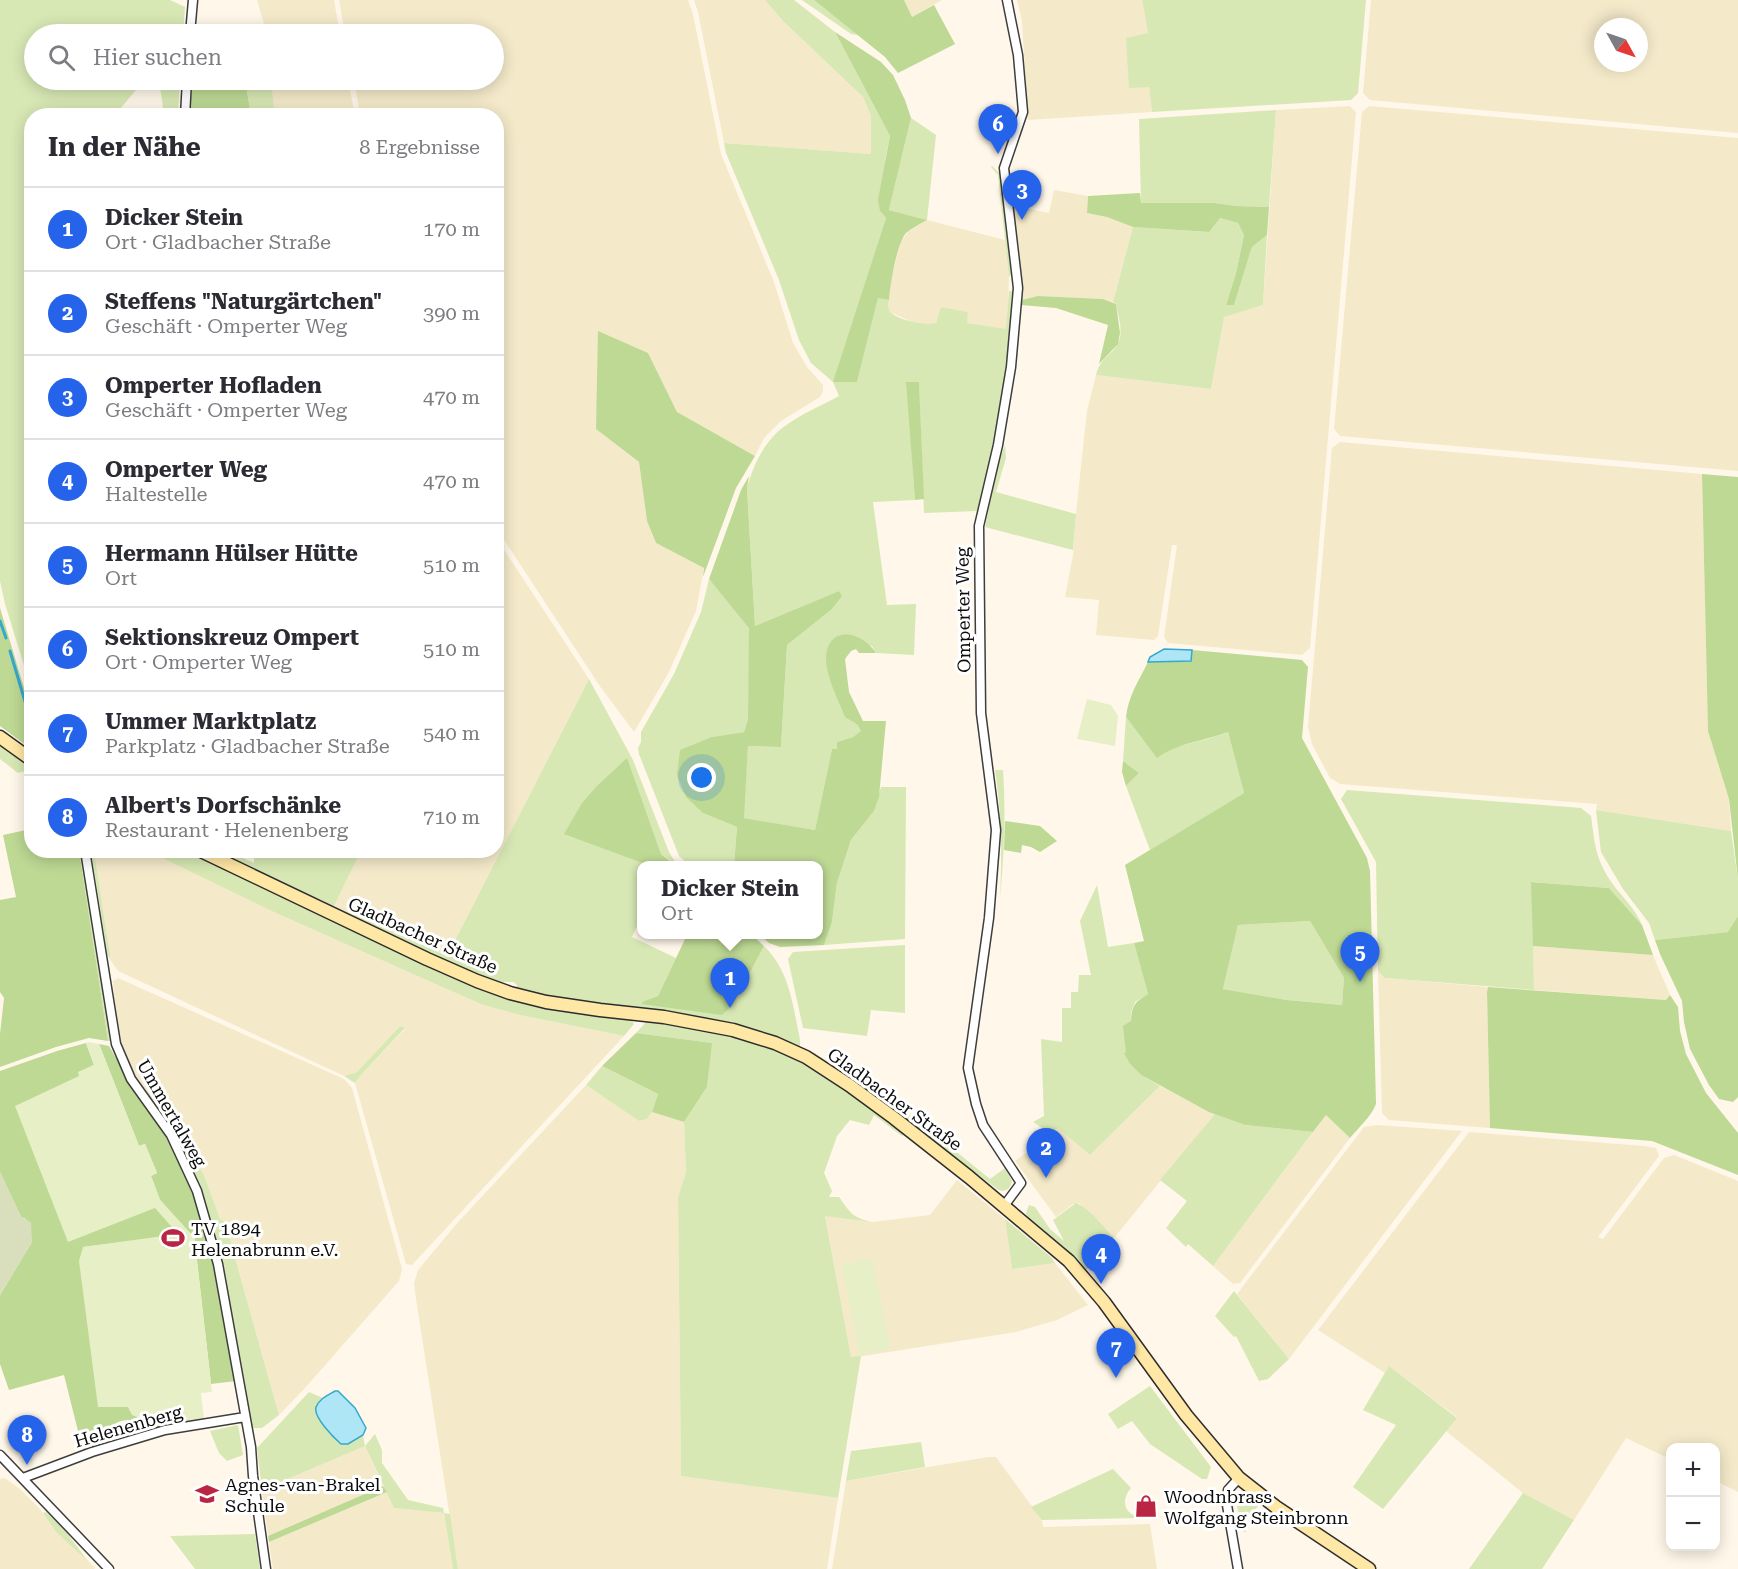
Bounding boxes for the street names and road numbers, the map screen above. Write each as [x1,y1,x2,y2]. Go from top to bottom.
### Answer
street label: Omperter Weg [951,546,975,673]
street label: Gladbacher Straße [345,893,501,977]
street label: Gladbacher Straße [824,1043,966,1155]
street label: Ummertalweg [133,1055,212,1171]
street label: Helenenberg [71,1400,185,1451]

